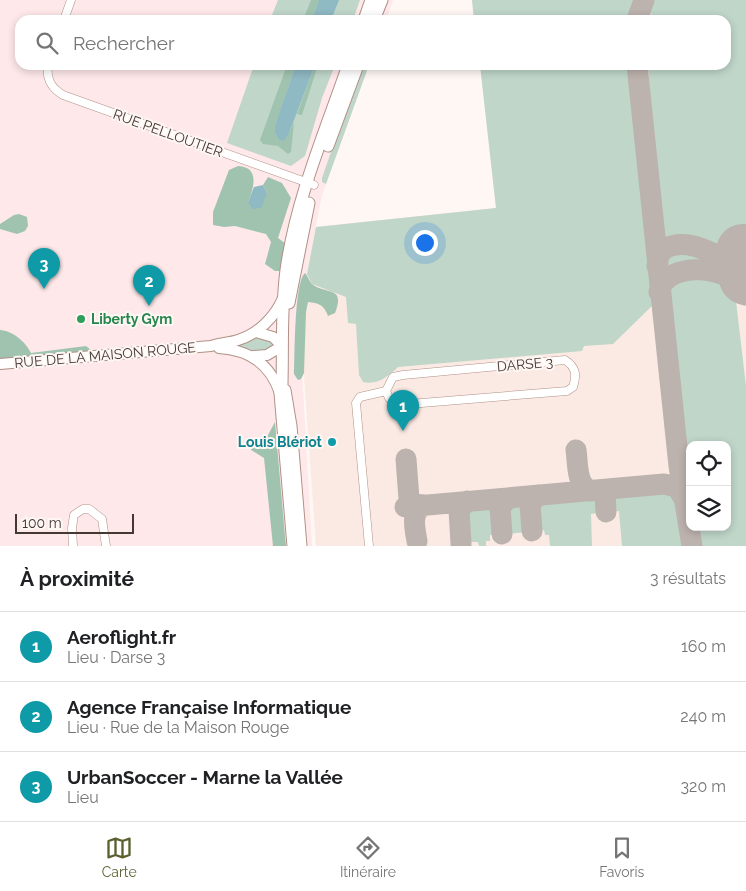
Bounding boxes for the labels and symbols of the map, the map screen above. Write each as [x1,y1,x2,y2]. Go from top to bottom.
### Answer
street label: RUE PELLOUTIER [111,106,225,160]
your location [412,230,438,256]
pin: 3 [28,248,60,289]
pin: 2 [133,265,165,306]
place label: Liberty Gym [91,311,172,327]
marker: Liberty Gym [75,313,87,325]
street label: RUE DE LA MAISON ROUGE [14,339,196,371]
street label: DARSE 3 [496,354,554,374]
pin: 1 [387,390,419,431]
place label: Louis Blériot [238,434,323,450]
marker: Louis Blériot [326,436,338,448]
scale bar [15,511,134,534]

